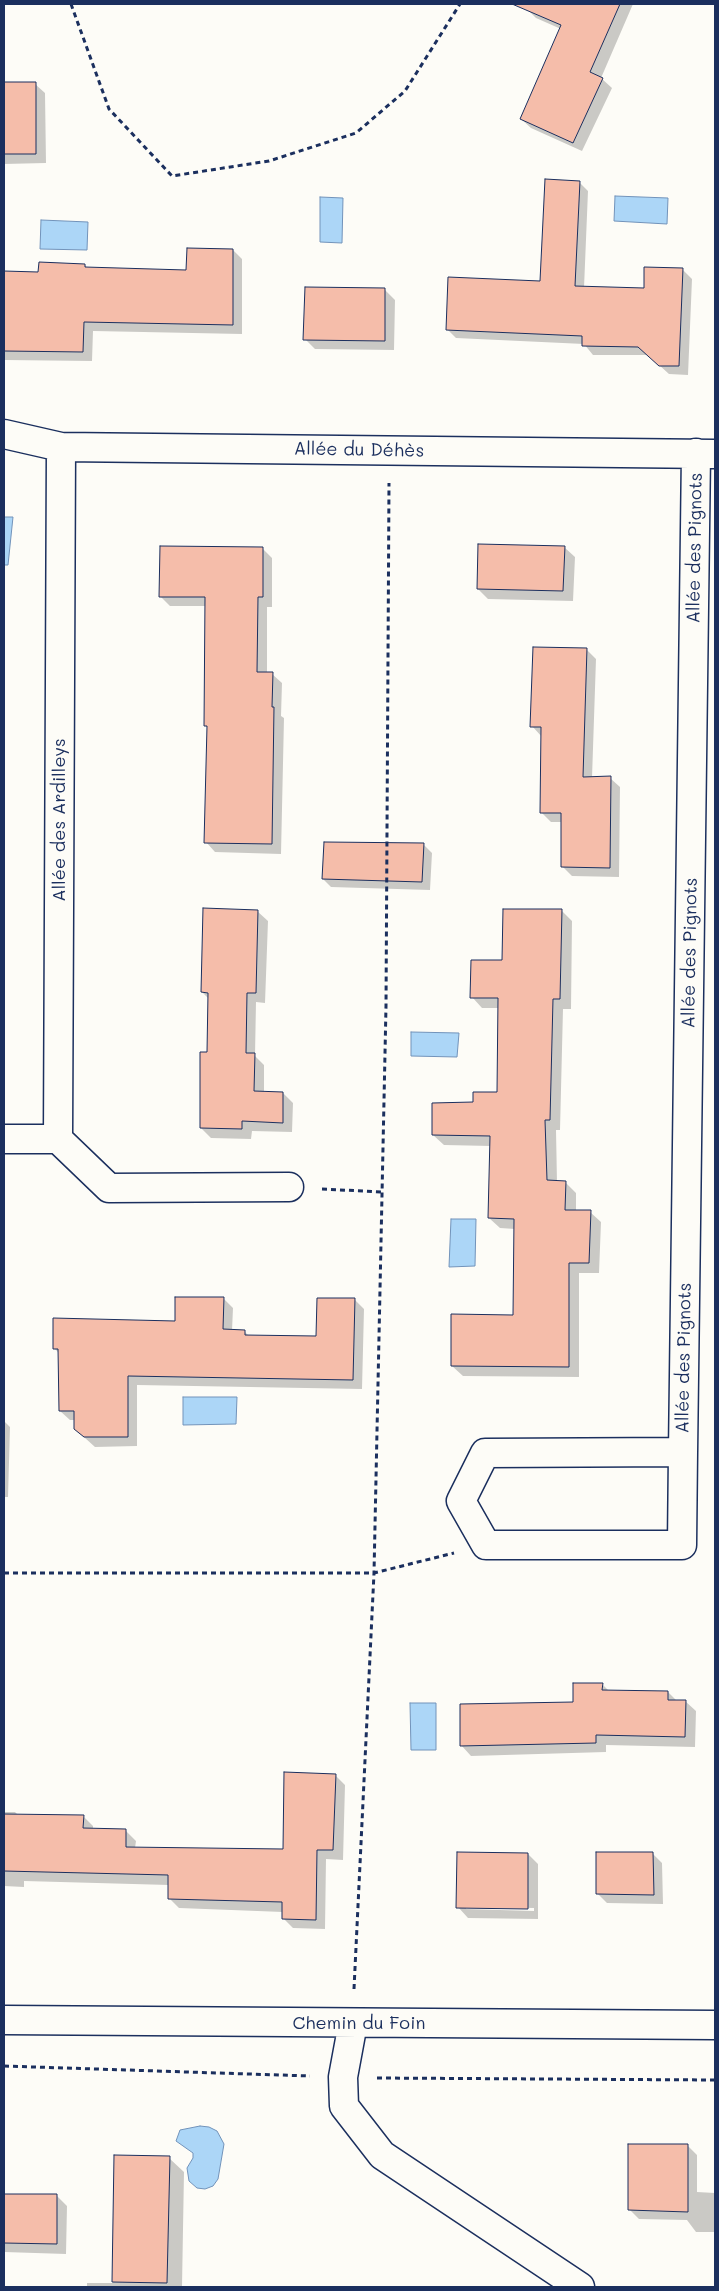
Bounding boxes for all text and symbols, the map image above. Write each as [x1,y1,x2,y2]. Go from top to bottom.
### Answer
street label: Allée du Déhès [294,438,424,462]
street label: Allée des Pignots [683,472,707,624]
street label: Allée des Ardilleys [48,738,70,902]
street label: Allée des Pignots [678,877,702,1029]
street label: Allée des Pignots [672,1282,696,1434]
street label: Chemin du Foin [293,2012,425,2034]

